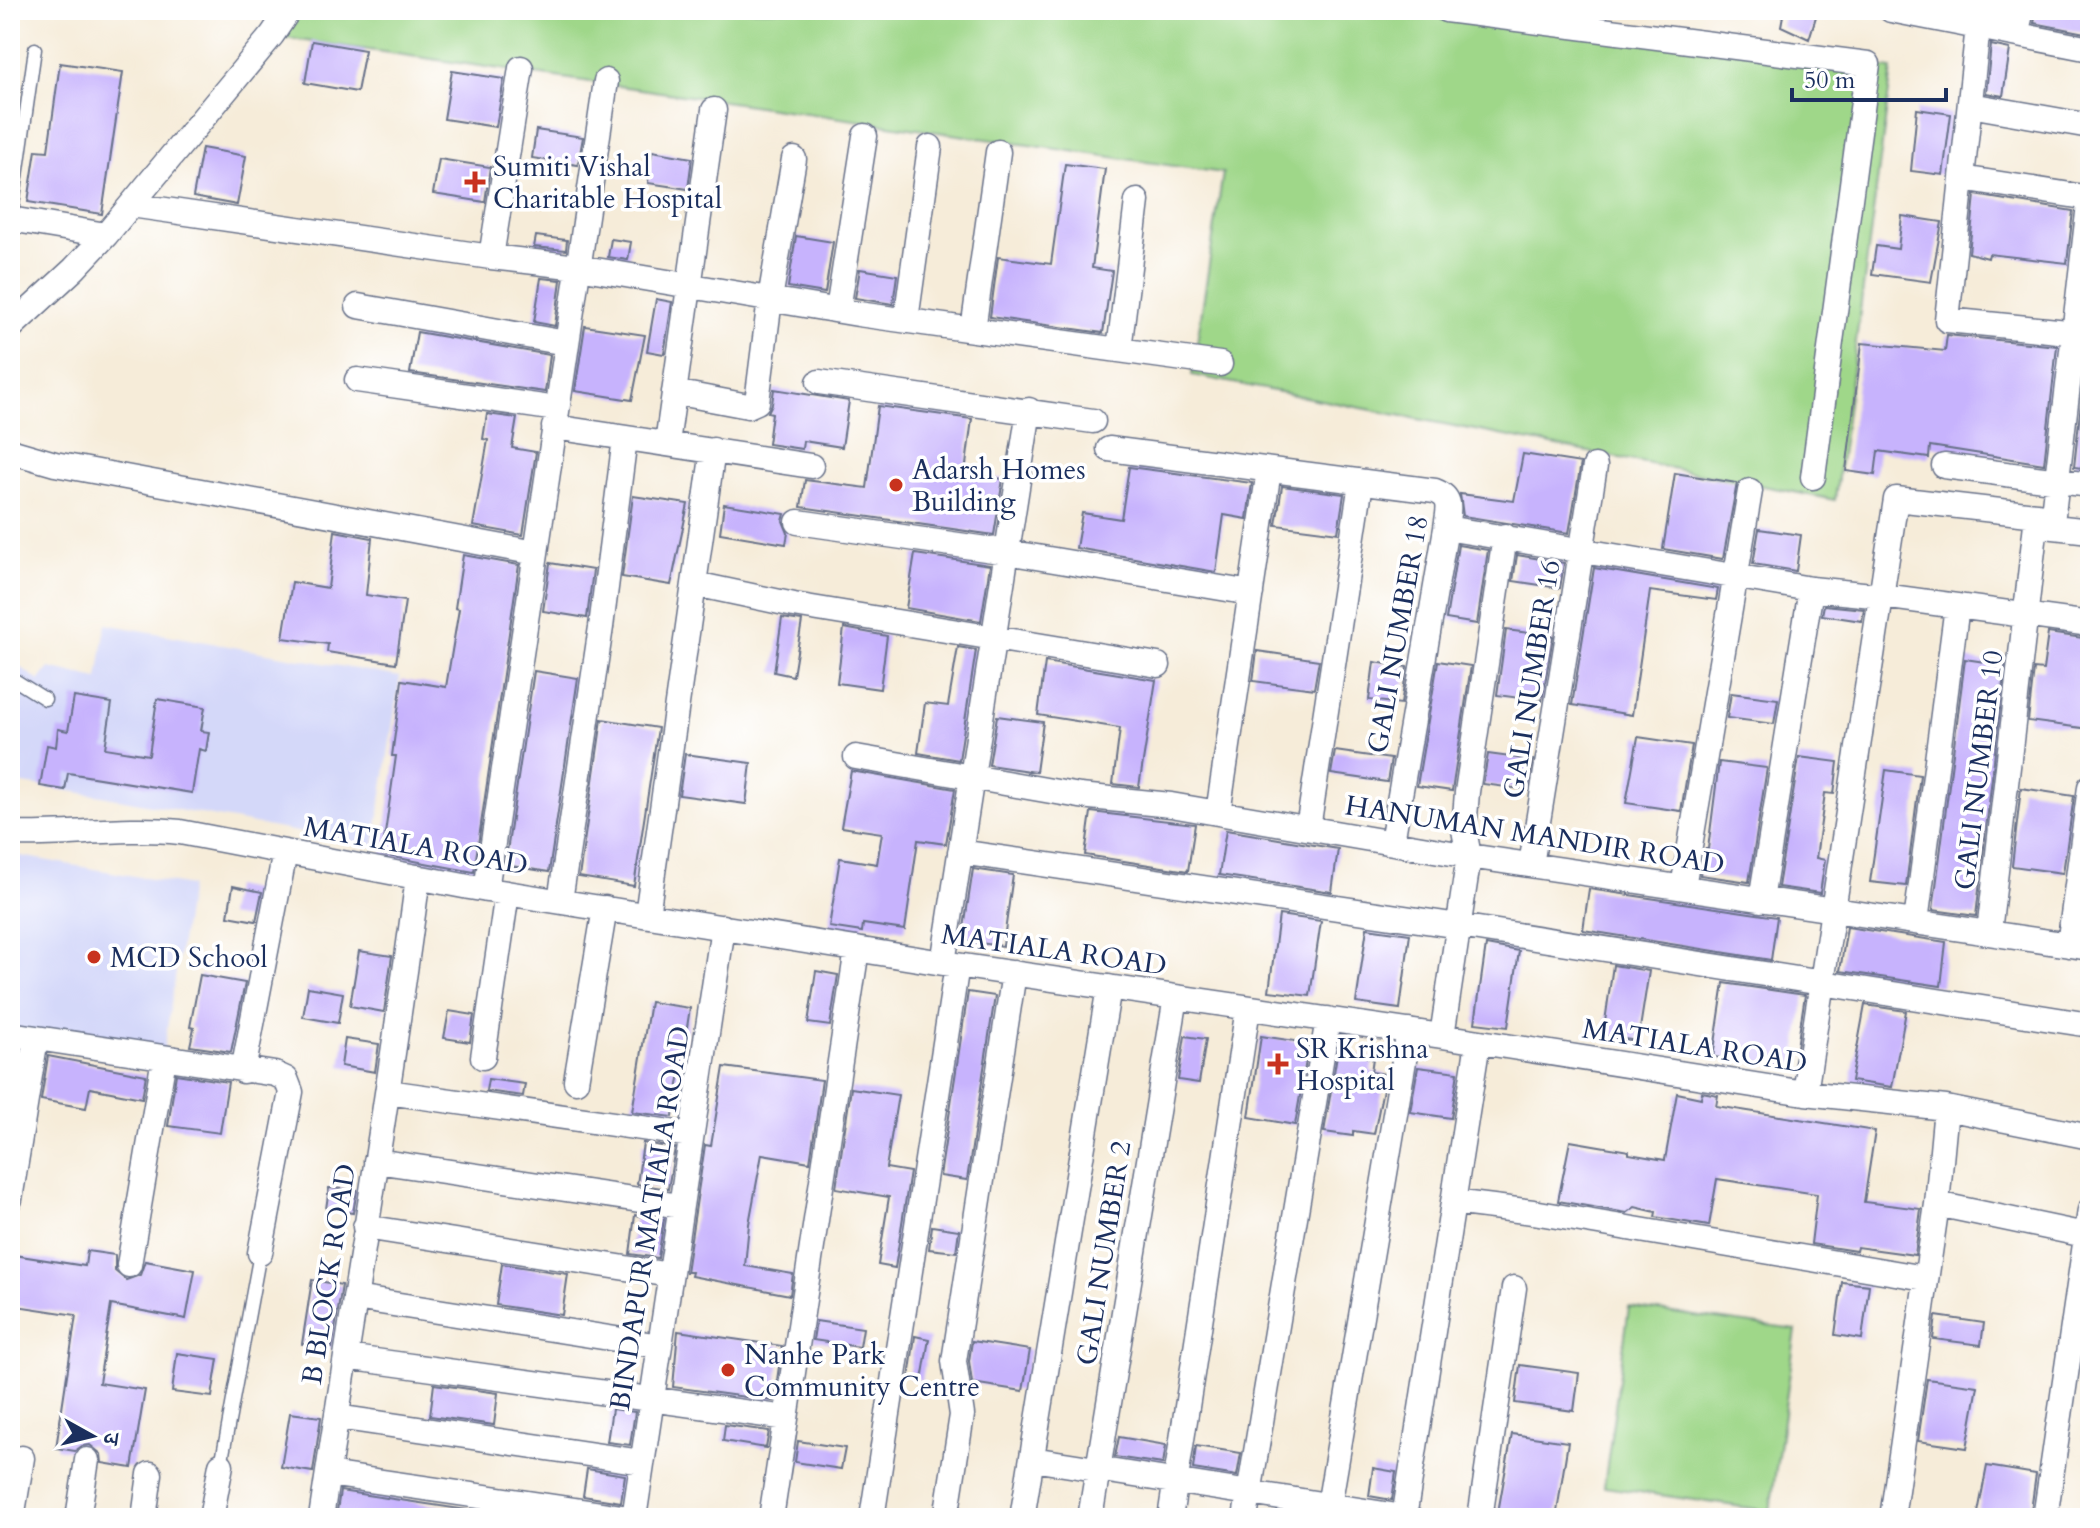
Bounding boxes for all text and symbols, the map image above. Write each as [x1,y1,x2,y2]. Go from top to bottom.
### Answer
scale bar [1792,52,1946,102]
text: 50 m [1804,64,1856,97]
place label: Sumiti Vishal Charitable Hospital [493,148,722,218]
marker: Sumiti Vishal Charitable Hospital [464,171,486,193]
place label: Adarsh Homes Building [912,451,1086,521]
marker: Adarsh Homes Building [887,476,905,494]
street label: GALI NUMBER 18 [1358,512,1438,756]
street label: GALI NUMBER 16 [1494,557,1570,801]
street label: GALI NUMBER 10 [1945,648,2013,892]
street label: HANUMAN MANDIR ROAD [1343,786,1727,884]
street label: MATIALA ROAD [301,808,531,884]
street label: MATIALA ROAD [939,915,1169,985]
place label: MCD School [110,939,268,977]
marker: MCD School [85,948,103,966]
street label: MATIALA ROAD [1580,1009,1810,1083]
street label: BINDAPUR MATIALA ROAD [601,1023,699,1413]
place label: SR Krishna Hospital [1296,1030,1429,1100]
marker: SR Krishna Hospital [1267,1053,1289,1075]
street label: GALI NUMBER 2 [1067,1138,1140,1368]
street label: B BLOCK ROAD [293,1161,365,1387]
place label: Nanhe Park Community Centre [744,1336,980,1406]
marker: Nanhe Park Community Centre [719,1361,737,1379]
north arrow [52,1396,132,1476]
text: उ [95,1429,127,1448]

